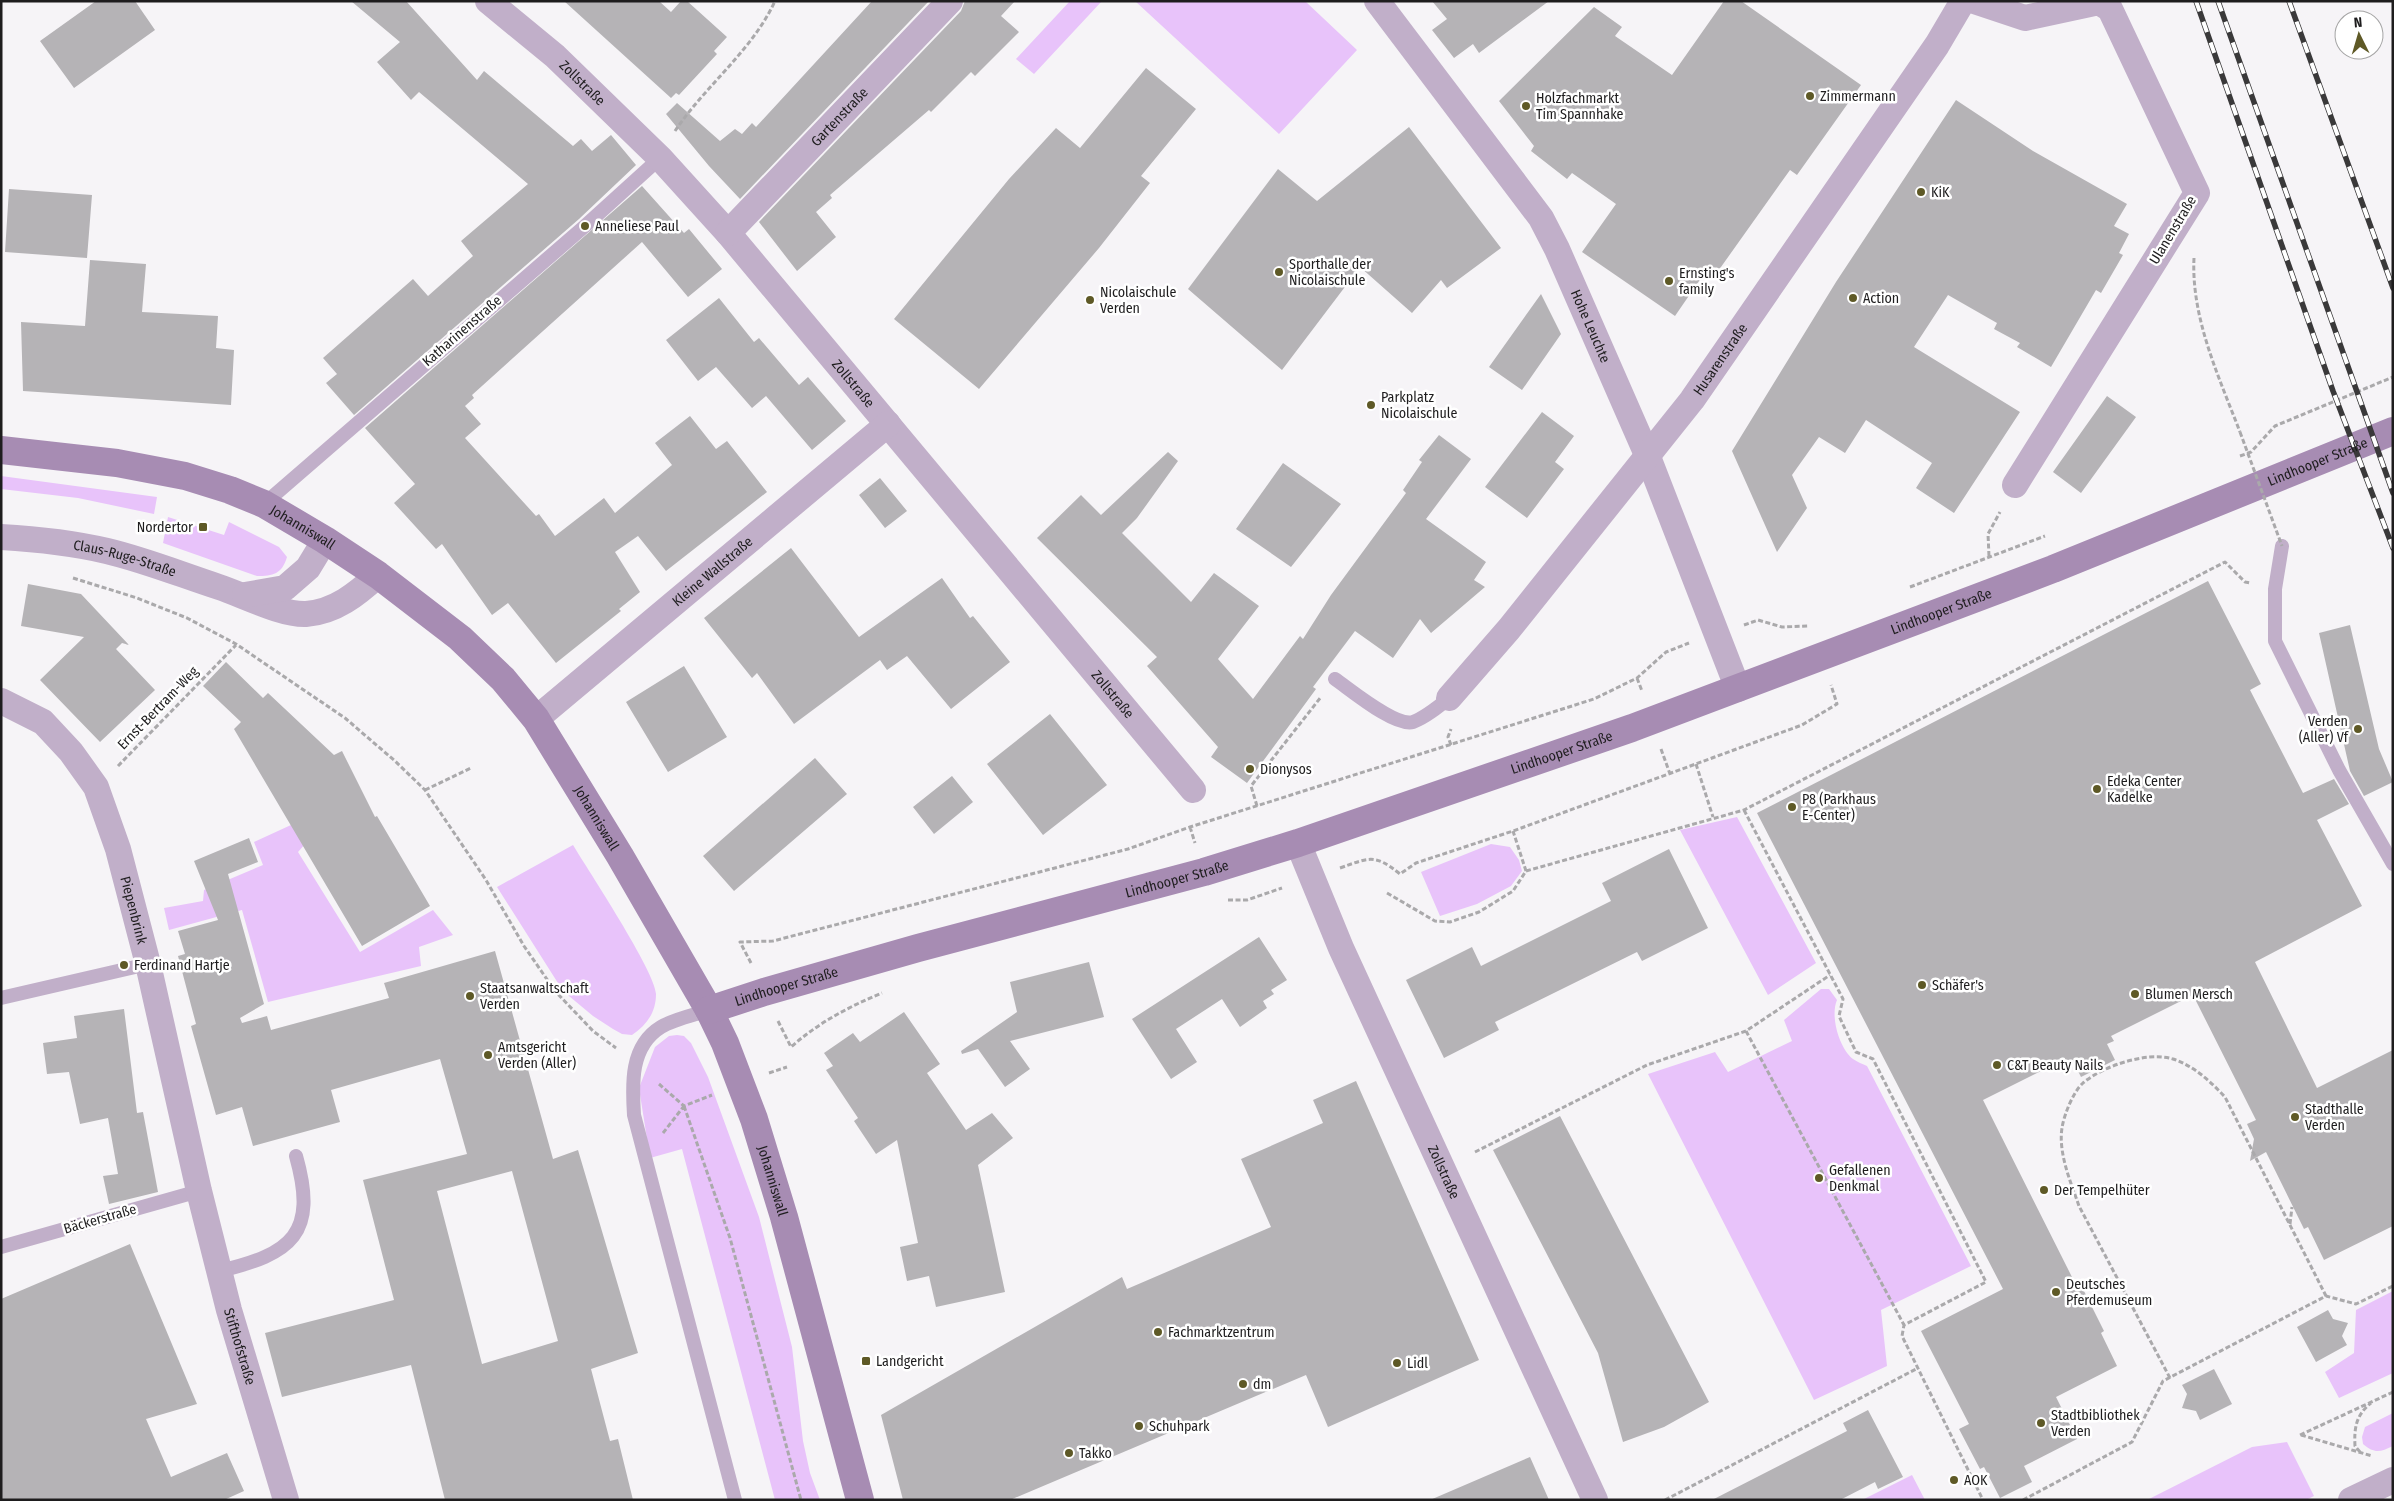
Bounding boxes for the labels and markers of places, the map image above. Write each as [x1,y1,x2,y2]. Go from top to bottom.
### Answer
place label: Zimmermann [1820,88,1896,105]
place label: Holzfachmarkt Tim Spannhake [1536,90,1624,123]
marker: Zimmermann [1804,90,1816,102]
marker: Holzfachmarkt Tim Spannhake [1520,100,1532,112]
place label: KiK [1931,184,1950,201]
marker: KiK [1915,186,1927,198]
place label: Anneliese Paul [595,218,679,235]
marker: Anneliese Paul [579,220,591,232]
place label: Sporthalle der Nicolaischule [1289,256,1371,289]
place label: Ernsting's family [1679,265,1734,298]
marker: Sporthalle der Nicolaischule [1273,266,1285,278]
marker: Ernsting's family [1663,275,1675,287]
place label: Nicolaischule Verden [1100,284,1176,317]
place label: Action [1863,290,1899,307]
marker: Action [1847,292,1859,304]
marker: Nicolaischule Verden [1084,294,1096,306]
place label: Parkplatz Nicolaischule [1381,389,1457,422]
marker: Parkplatz Nicolaischule [1365,399,1377,411]
place label: Nordertor [137,519,193,536]
marker: Nordertor [197,521,209,533]
place label: Verden (Aller) Vf [2299,713,2350,746]
marker: Verden (Aller) Vf [2352,723,2364,735]
place label: Dionysos [1260,761,1312,778]
marker: Dionysos [1244,763,1256,775]
place label: Edeka Center Kadelke [2107,773,2182,806]
marker: Edeka Center Kadelke [2091,783,2103,795]
place label: P8 (Parkhaus E-Center) [1802,791,1876,824]
marker: P8 (Parkhaus E-Center) [1786,801,1798,813]
place label: Ferdinand Hartje [134,957,230,974]
marker: Ferdinand Hartje [118,959,130,971]
place label: Schäfer's [1932,977,1984,994]
marker: Schäfer's [1916,979,1928,991]
place label: Staatsanwaltschaft Verden [480,980,589,1013]
place label: Blumen Mersch [2145,986,2233,1003]
marker: Blumen Mersch [2129,988,2141,1000]
marker: Staatsanwaltschaft Verden [464,990,476,1002]
place label: Amtsgericht Verden (Aller) [498,1039,576,1072]
marker: Amtsgericht Verden (Aller) [482,1049,494,1061]
place label: C&T Beauty Nails [2007,1057,2103,1074]
marker: C&T Beauty Nails [1991,1059,2003,1071]
place label: Stadthalle Verden [2305,1101,2364,1134]
marker: Stadthalle Verden [2289,1111,2301,1123]
place label: Gefallenen Denkmal [1829,1162,1891,1195]
marker: Gefallenen Denkmal [1813,1172,1825,1184]
place label: Der Tempelhüter [2054,1182,2150,1199]
marker: Der Tempelhüter [2038,1184,2050,1196]
place label: Deutsches Pferdemuseum [2066,1276,2152,1309]
marker: Deutsches Pferdemuseum [2050,1286,2062,1298]
place label: Fachmarktzentrum [1168,1324,1274,1341]
marker: Fachmarktzentrum [1152,1326,1164,1338]
place label: Landgericht [876,1353,944,1370]
marker: Landgericht [860,1355,872,1367]
place label: Lidl [1407,1355,1428,1372]
marker: Lidl [1391,1357,1403,1369]
place label: dm [1253,1376,1271,1393]
marker: dm [1237,1378,1249,1390]
place label: Stadtbibliothek Verden [2051,1407,2140,1440]
marker: Stadtbibliothek Verden [2035,1417,2047,1429]
place label: Schuhpark [1149,1418,1210,1435]
marker: Schuhpark [1133,1420,1145,1432]
place label: Takko [1079,1445,1112,1462]
marker: Takko [1063,1447,1075,1459]
place label: AOK [1964,1472,1988,1489]
marker: AOK [1948,1474,1960,1486]

